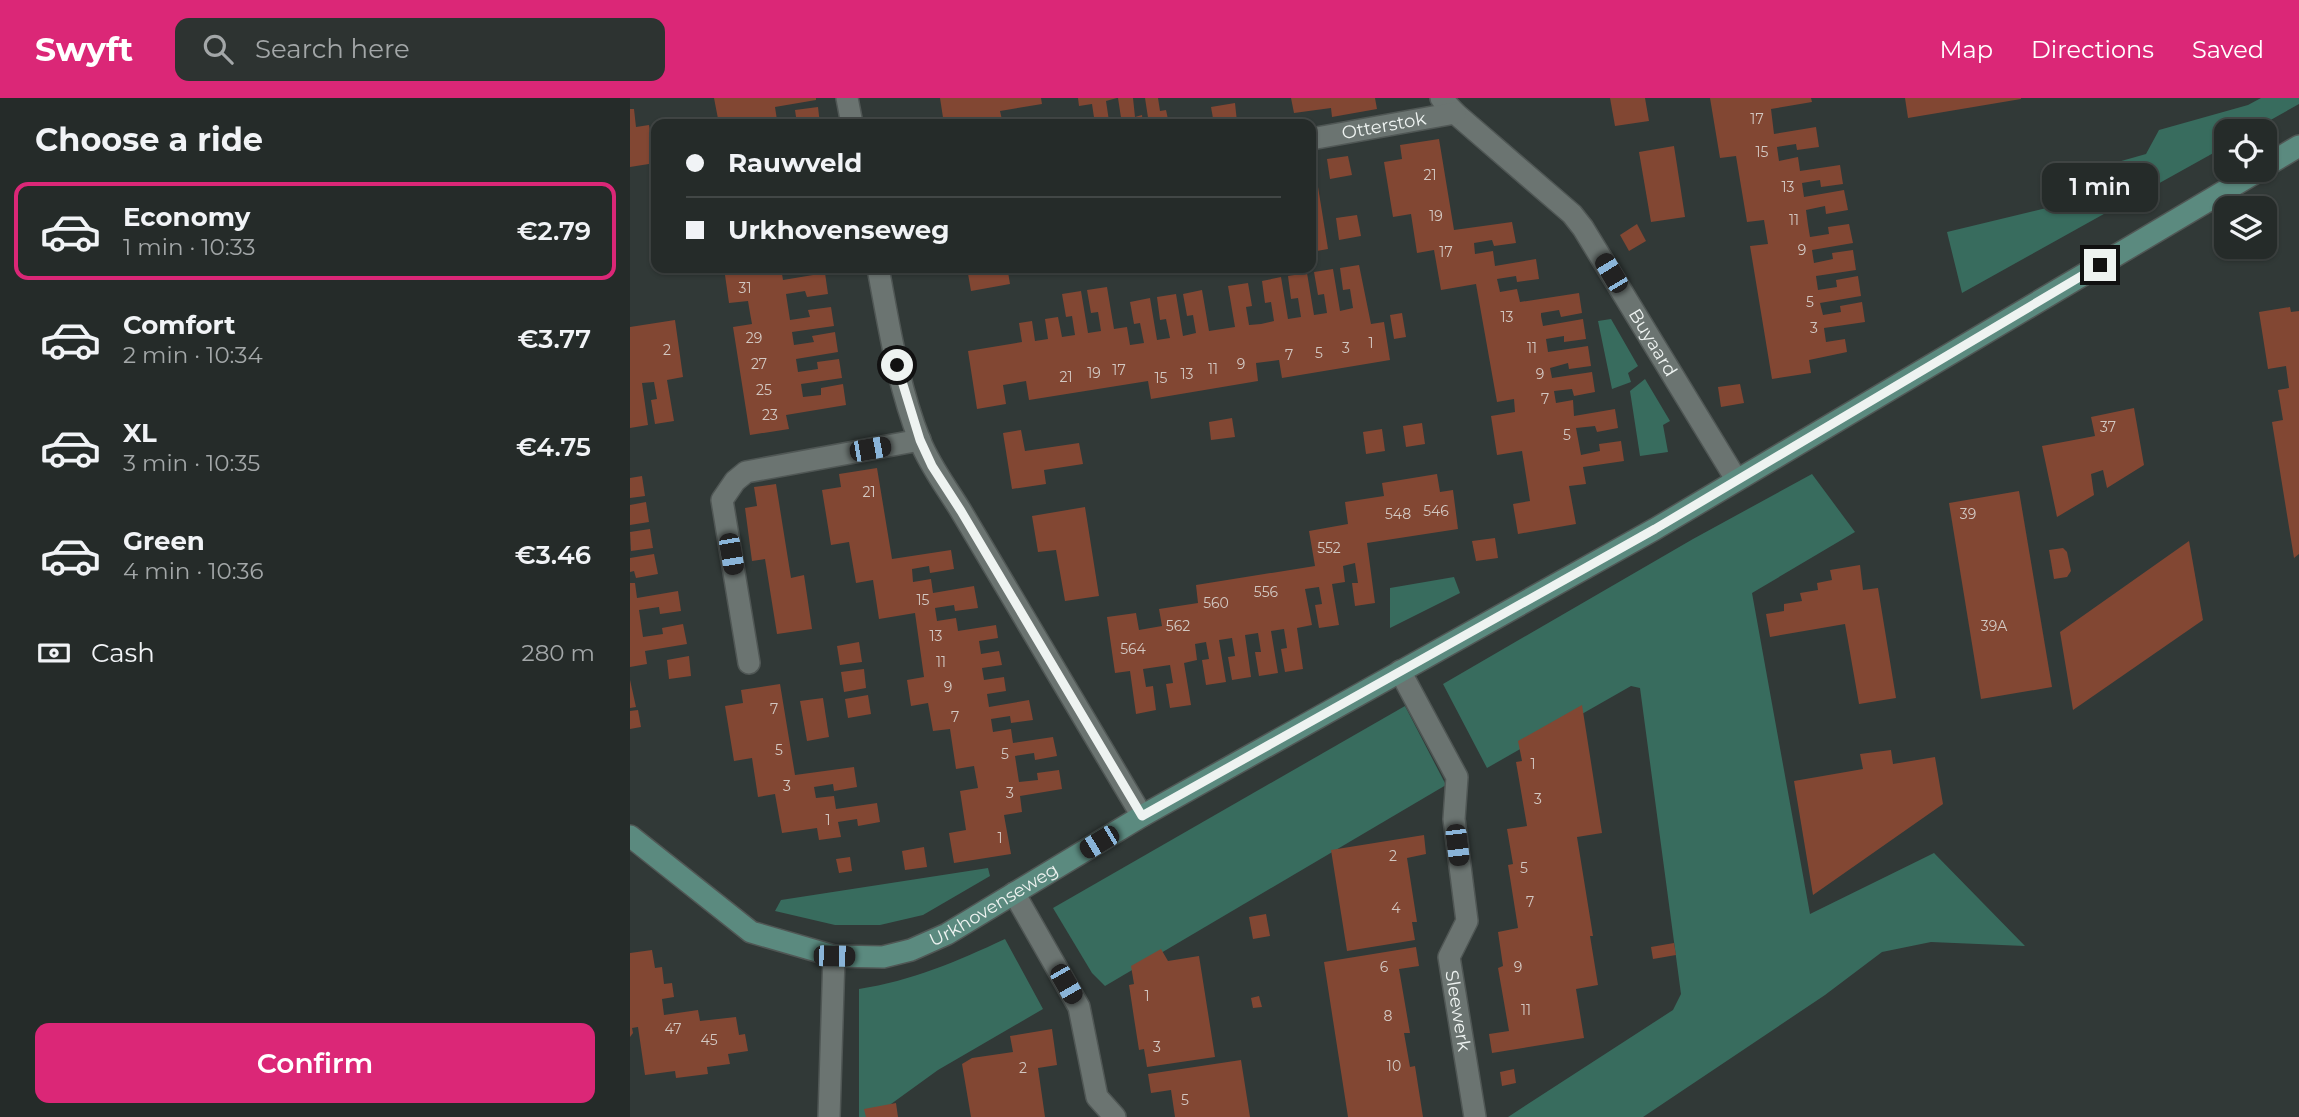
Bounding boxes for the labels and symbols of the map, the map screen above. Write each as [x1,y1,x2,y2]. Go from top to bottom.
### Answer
street label: Otterstok [1340,107,1428,144]
house number: 17 [1750,110,1764,128]
house number: 15 [1756,143,1769,161]
callout: 1 min [2042,164,2158,212]
house number: 21 [1423,166,1437,184]
house number: 13 [1782,178,1795,196]
house number: 19 [1429,207,1443,225]
house number: 11 [1789,211,1799,229]
house number: 9 [1798,241,1806,259]
house number: 17 [1439,243,1453,261]
route end [2084,249,2116,281]
car [1592,250,1631,296]
house number: 31 [739,279,751,297]
house number: 5 [1806,293,1814,311]
street label: Buyaard [1624,305,1682,380]
house number: 13 [1501,308,1514,326]
house number: 3 [1810,319,1818,337]
house number: 29 [746,329,762,347]
house number: 1 [1368,334,1374,352]
house number: 3 [1342,339,1350,357]
house number: 11 [1527,339,1537,357]
house number: 2 [663,341,671,359]
house number: 5 [1315,344,1323,362]
house number: 7 [1285,346,1293,364]
route start [881,349,913,381]
house number: 27 [751,355,767,373]
house number: 9 [1237,355,1245,373]
house number: 11 [1208,360,1218,378]
house number: 17 [1112,361,1126,379]
house number: 19 [1087,364,1101,382]
house number: 13 [1181,365,1194,383]
house number: 9 [1536,365,1544,383]
house number: 21 [1059,368,1073,386]
house number: 15 [1155,369,1168,387]
house number: 25 [756,381,772,399]
house number: 7 [1541,390,1549,408]
house number: 23 [762,406,778,424]
house number: 37 [2100,418,2116,436]
house number: 5 [1563,426,1571,444]
car [848,435,893,463]
house number: 21 [862,483,876,501]
house number: 546 [1423,502,1449,520]
house number: 548 [1385,505,1411,523]
house number: 39 [1960,505,1976,523]
car [718,531,745,577]
house number: 552 [1317,539,1341,557]
house number: 556 [1254,583,1279,601]
house number: 15 [917,591,930,609]
house number: 560 [1203,594,1229,612]
house number: 562 [1166,617,1190,635]
house number: 39A [1981,617,2008,635]
house number: 13 [930,627,943,645]
house number: 564 [1120,640,1147,658]
house number: 11 [936,653,946,671]
house number: 9 [944,678,952,696]
house number: 7 [770,700,778,718]
house number: 7 [951,708,959,726]
house number: 5 [775,741,783,759]
house number: 5 [1001,745,1009,763]
house number: 1 [1530,755,1536,773]
house number: 3 [783,777,791,795]
house number: 3 [1006,784,1014,802]
house number: 3 [1534,790,1542,808]
house number: 1 [825,811,831,829]
car [1076,822,1123,862]
car [1445,823,1470,867]
house number: 1 [997,829,1003,847]
house number: 2 [1389,847,1397,865]
street label: Urkhovenseweg [926,858,1062,951]
house number: 5 [1520,859,1528,877]
house number: 7 [1526,893,1534,911]
house number: 4 [1391,899,1401,917]
car [813,945,856,967]
house number: 6 [1380,958,1389,976]
house number: 9 [1514,958,1522,976]
car [1047,961,1086,1007]
street label: Sleewerk [1440,969,1475,1053]
house number: 1 [1144,987,1150,1005]
house number: 11 [1521,1001,1531,1019]
house number: 8 [1384,1007,1393,1025]
house number: 47 [665,1020,681,1038]
house number: 45 [700,1031,718,1049]
house number: 3 [1153,1038,1161,1056]
house number: 10 [1387,1057,1401,1075]
house number: 2 [1019,1059,1027,1077]
house number: 5 [1181,1091,1189,1109]

